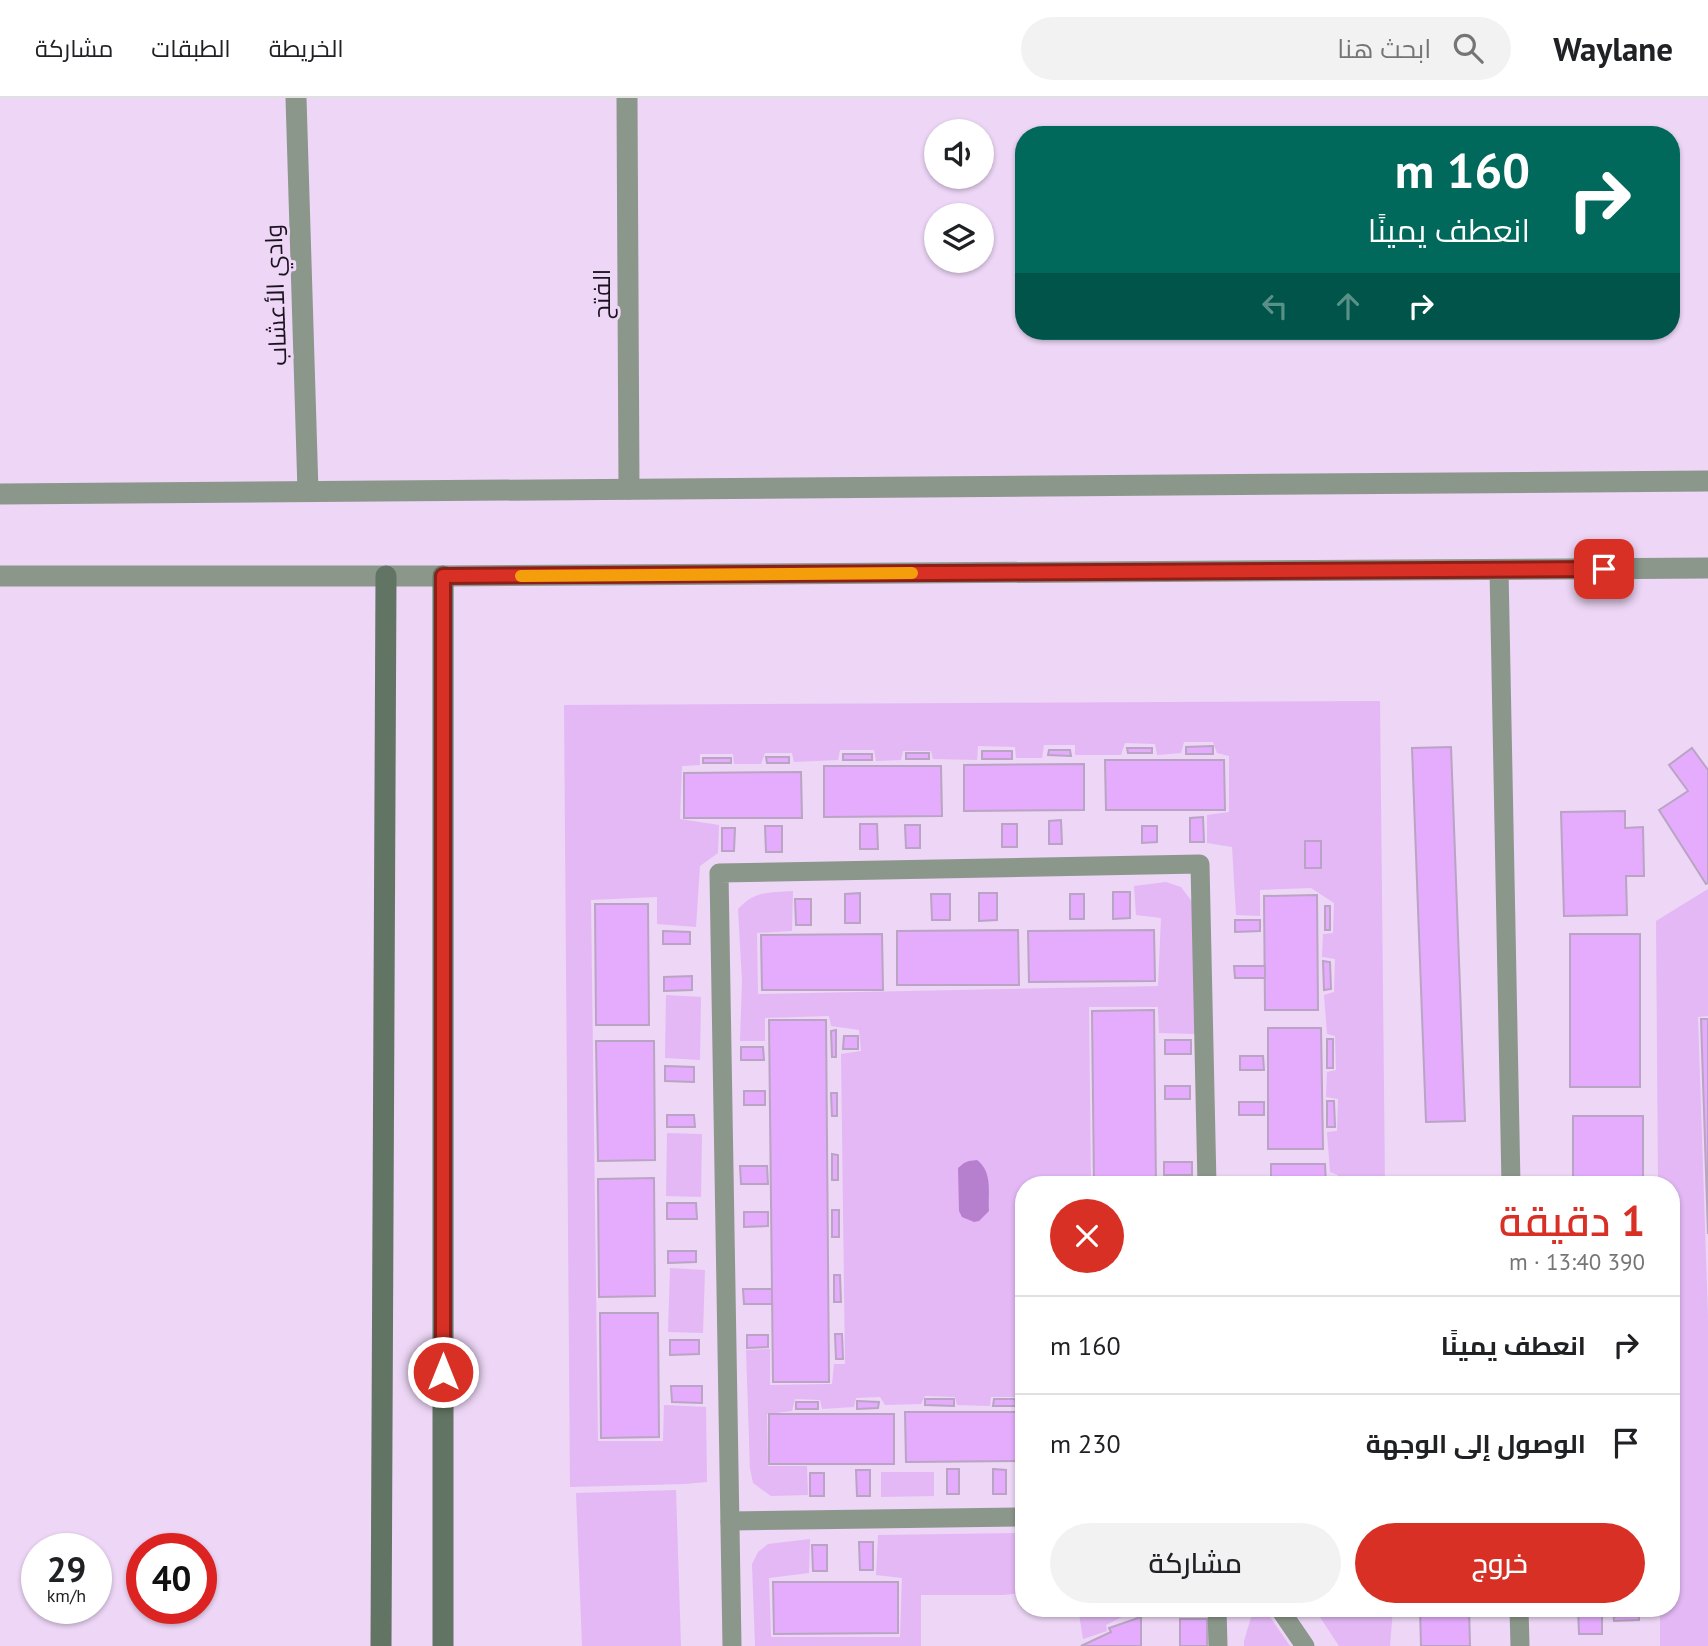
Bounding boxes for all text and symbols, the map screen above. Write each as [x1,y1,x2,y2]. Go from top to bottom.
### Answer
search box [1021,17,1511,80]
text: Waylane [1553,27,1673,70]
icon: search [1449,29,1487,67]
text: ابحث هنا [1337,32,1431,65]
text: مشاركة [35,33,113,64]
text: الطبقات [151,33,231,64]
text: الخريطة [269,33,344,64]
map controls [924,119,994,273]
button: sound [924,119,994,189]
text: 160 m [1395,138,1530,202]
icon: right [1554,154,1645,245]
button: layers [924,203,994,273]
text: انعطف يمينًا [1368,209,1530,251]
street label: وادي الأعشاب [258,223,296,366]
street label: الفتح [586,269,618,319]
icon: left [1256,287,1294,325]
icon: ahead [1329,287,1367,325]
icon: right [1402,287,1440,325]
pin [1574,539,1634,599]
icon: arrive [1585,550,1623,588]
text: 1 دقيقة [1499,1193,1645,1248]
button: close [1050,1199,1124,1273]
text: 390 m · 13:40 [1509,1247,1645,1276]
icon: right [1607,1326,1645,1364]
text: 160 m [1050,1329,1121,1362]
text: انعطف يمينًا [1441,1329,1586,1362]
position arrow [406,1335,480,1409]
icon: arrive [1607,1424,1645,1462]
text: 230 m [1050,1427,1121,1460]
text: الوصول إلى الوجهة [1366,1427,1586,1460]
button: مشاركة [1050,1523,1341,1603]
button: خروج [1355,1523,1645,1603]
speed limit sign: 40 [126,1533,217,1624]
text: 29 [47,1546,86,1592]
text: km/h [47,1584,86,1607]

